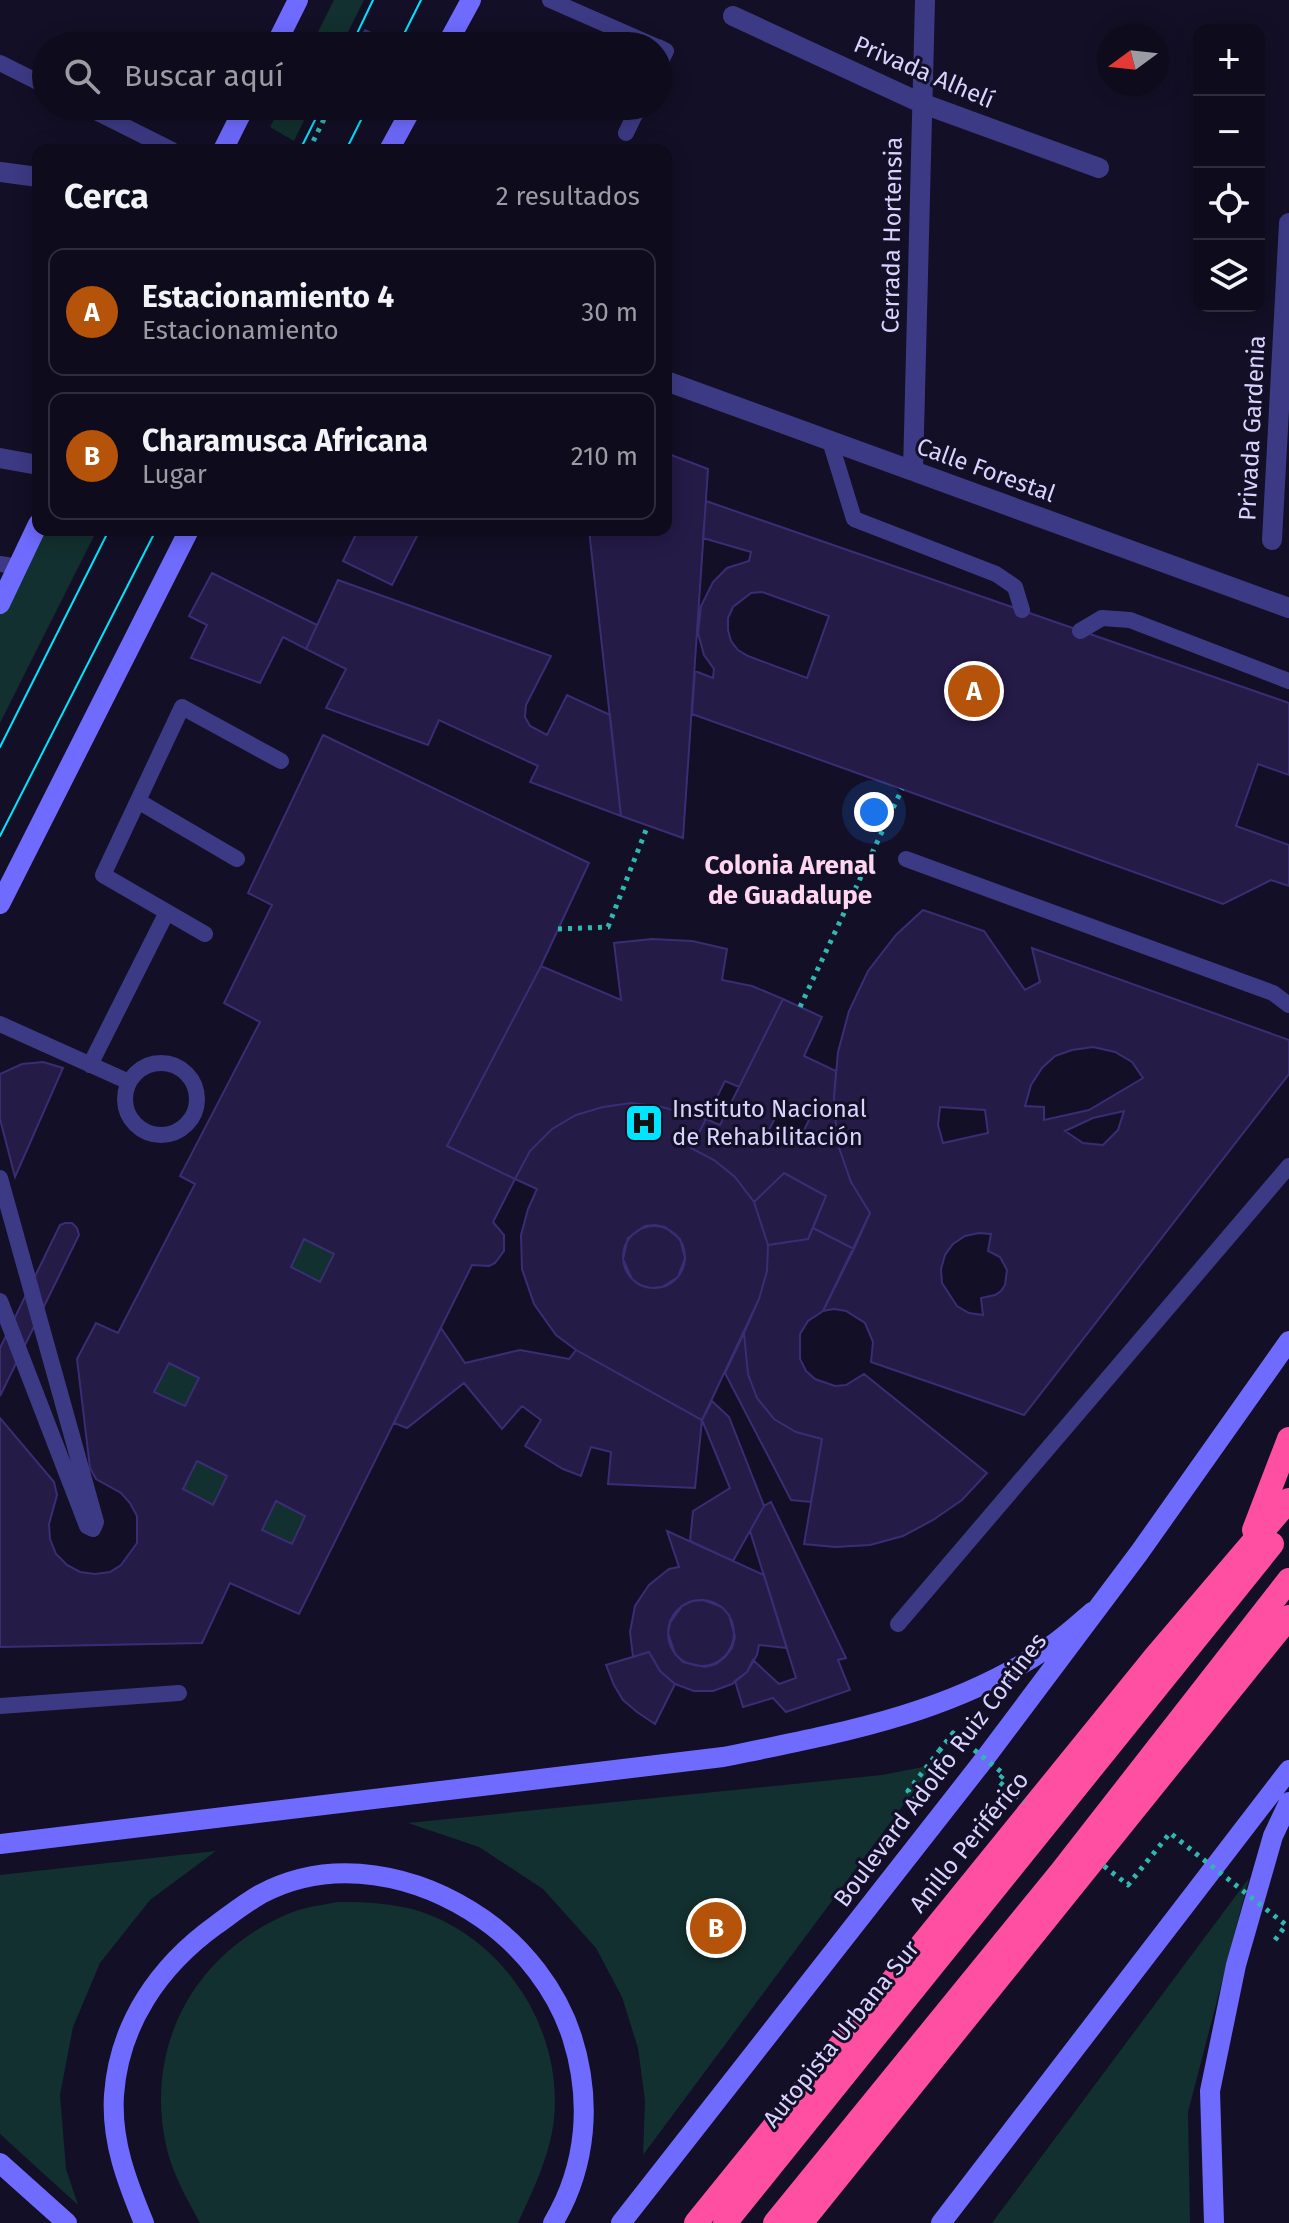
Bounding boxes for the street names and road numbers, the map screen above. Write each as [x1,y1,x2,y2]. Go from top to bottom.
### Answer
street label: Privada Alhelí [850,30,998,114]
street label: Cerrada Hortensia [876,136,908,334]
street label: Privada Gardenia [1233,334,1271,522]
street label: Calle Forestal [913,432,1059,508]
street label: Boulevard Adolfo Ruiz Cortines [828,1628,1052,1912]
street label: Anillo Periférico [904,1766,1034,1918]
street label: Autopista Urbana Sur [757,1934,925,2133]

